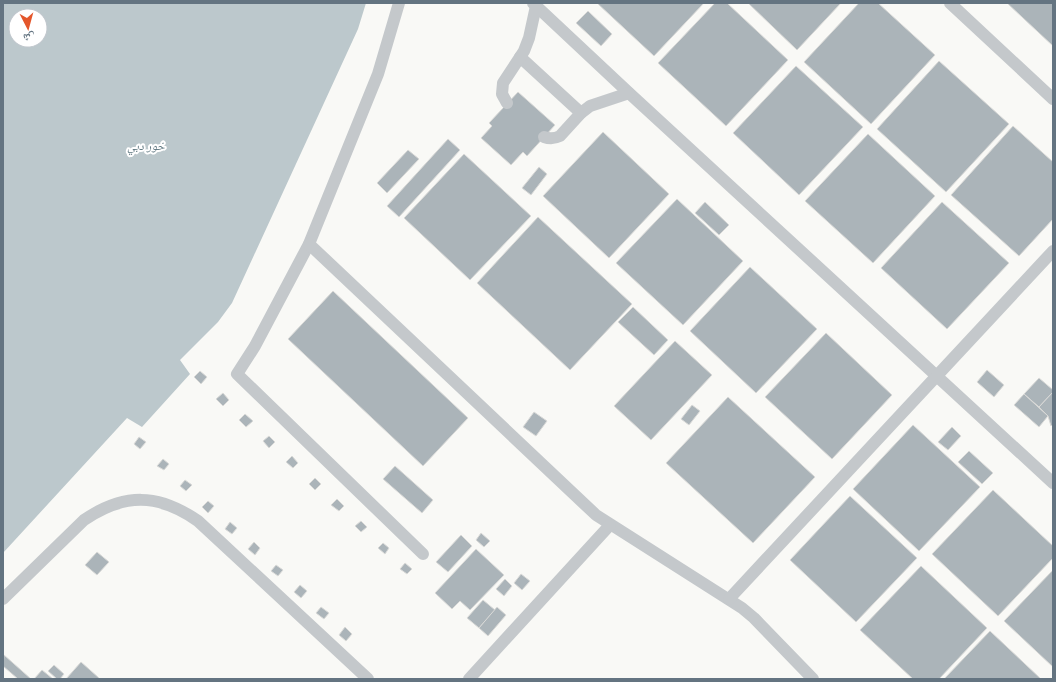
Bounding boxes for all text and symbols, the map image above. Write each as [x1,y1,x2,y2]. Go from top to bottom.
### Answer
north arrow [8,8,48,48]
text: ش [22,29,36,47]
water label: خور دبي [127,137,165,156]

